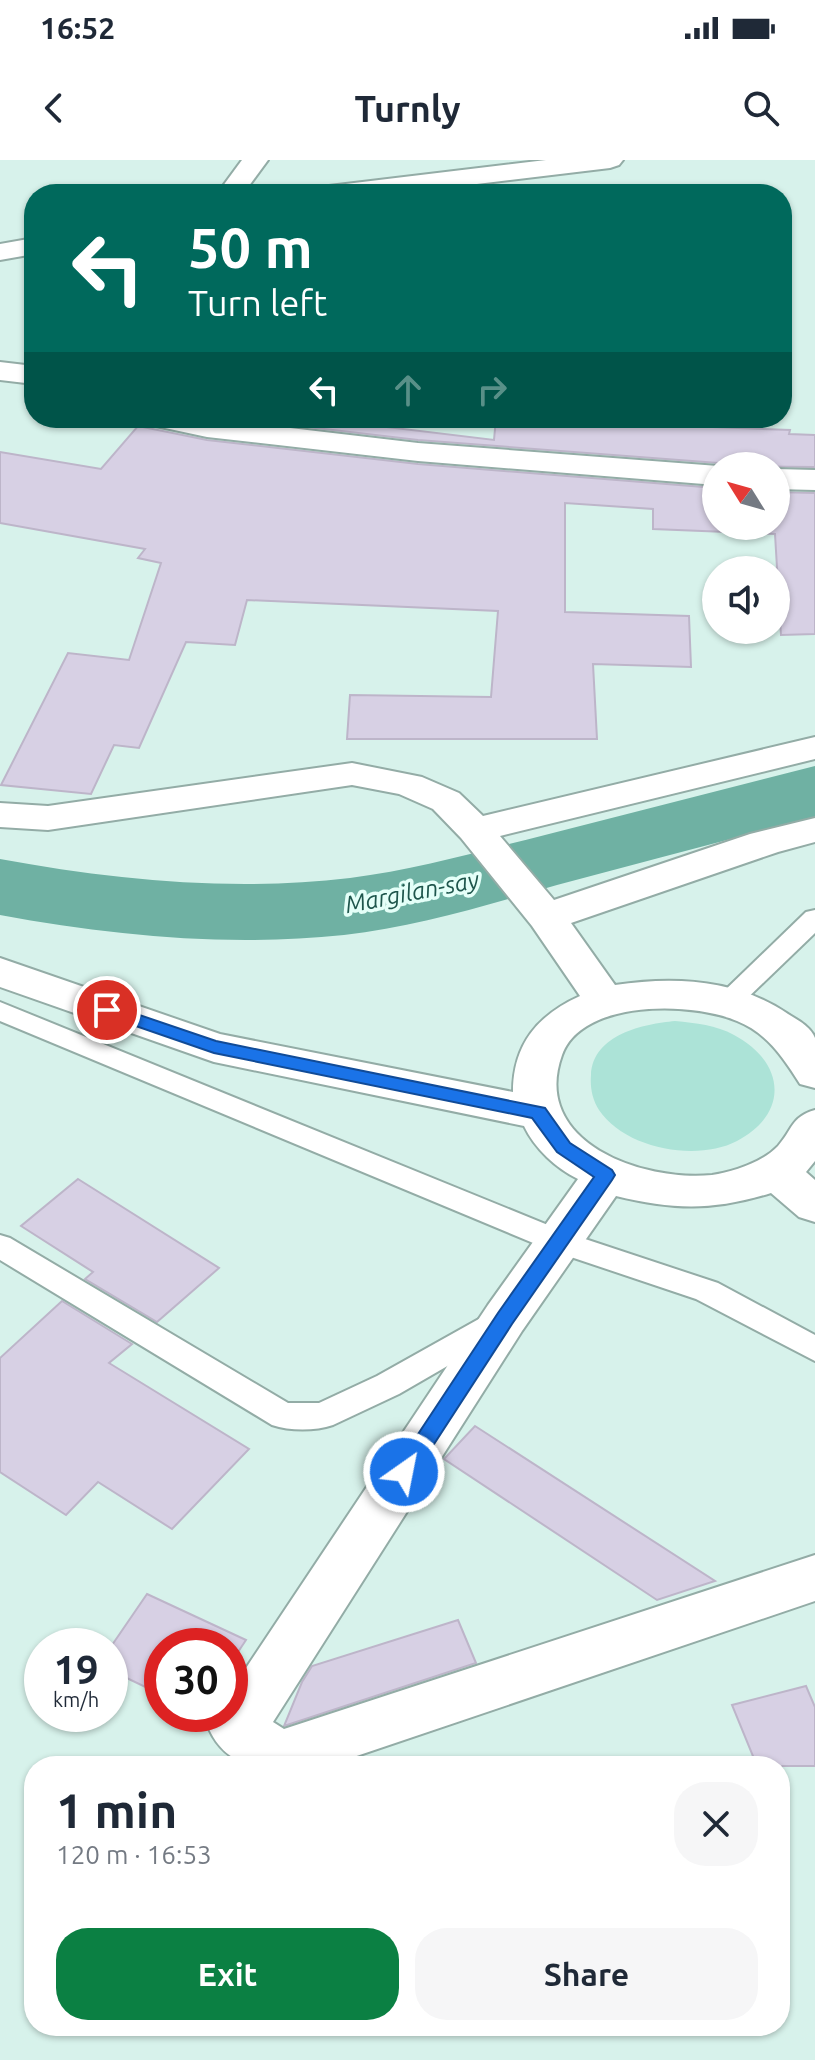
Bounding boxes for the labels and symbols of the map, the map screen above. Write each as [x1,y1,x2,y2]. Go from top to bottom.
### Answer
north arrow [702,452,790,540]
water label: Margilan-say [343,866,482,918]
pin [73,976,141,1044]
position arrow [362,1430,446,1514]
speed limit sign: 30 [144,1628,248,1732]

